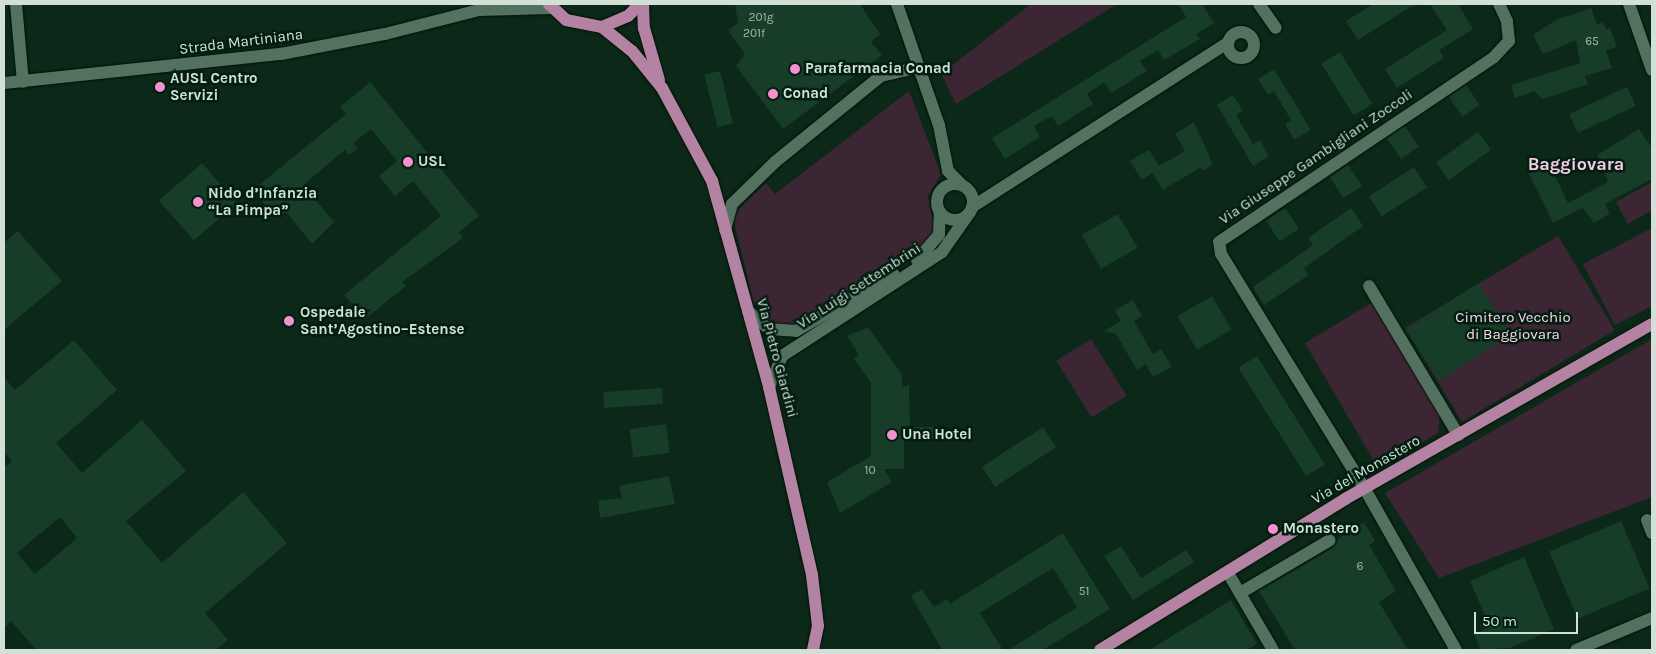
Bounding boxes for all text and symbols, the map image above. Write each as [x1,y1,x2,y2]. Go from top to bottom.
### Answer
house number: 201g [749,11,773,25]
street label: Strada Martiniana [178,25,304,59]
house number: 201f [743,27,765,41]
house number: 65 [1585,35,1599,49]
place label: Parafarmacia Conad [805,60,951,78]
marker: Parafarmacia Conad [789,63,801,75]
place label: AUSL Centro Servizi [170,69,258,104]
marker: AUSL Centro Servizi [154,81,166,93]
place label: Conad [783,85,828,103]
street label: Via Giuseppe Gambigliani Zoccoli [1216,85,1416,229]
marker: Conad [767,88,779,100]
place label: USL [418,153,445,171]
district label: Baggiovara [1528,153,1624,175]
marker: USL [402,156,414,168]
place label: Nido d’Infanzia “La Pimpa” [208,184,317,219]
marker: Nido d’Infanzia “La Pimpa” [192,196,204,208]
street label: Via Luigi Settembrini [794,239,924,333]
street label: Via Pietro Giardini [752,296,802,420]
place label: Ospedale Sant’Agostino–Estense [300,303,465,338]
park label: Cimitero Vecchio di Baggiovara [1455,308,1571,343]
marker: Ospedale Sant’Agostino–Estense [282,314,296,328]
place label: Una Hotel [902,426,972,444]
marker: Una Hotel [886,429,898,441]
street label: Via del Monastero [1309,432,1423,508]
house number: 10 [864,464,876,478]
place label: Monastero [1283,520,1359,538]
marker: Monastero [1267,523,1279,535]
house number: 6 [1357,560,1363,574]
house number: 51 [1079,585,1089,599]
scale bar [1476,602,1580,634]
text: 50 m [1482,612,1517,630]

